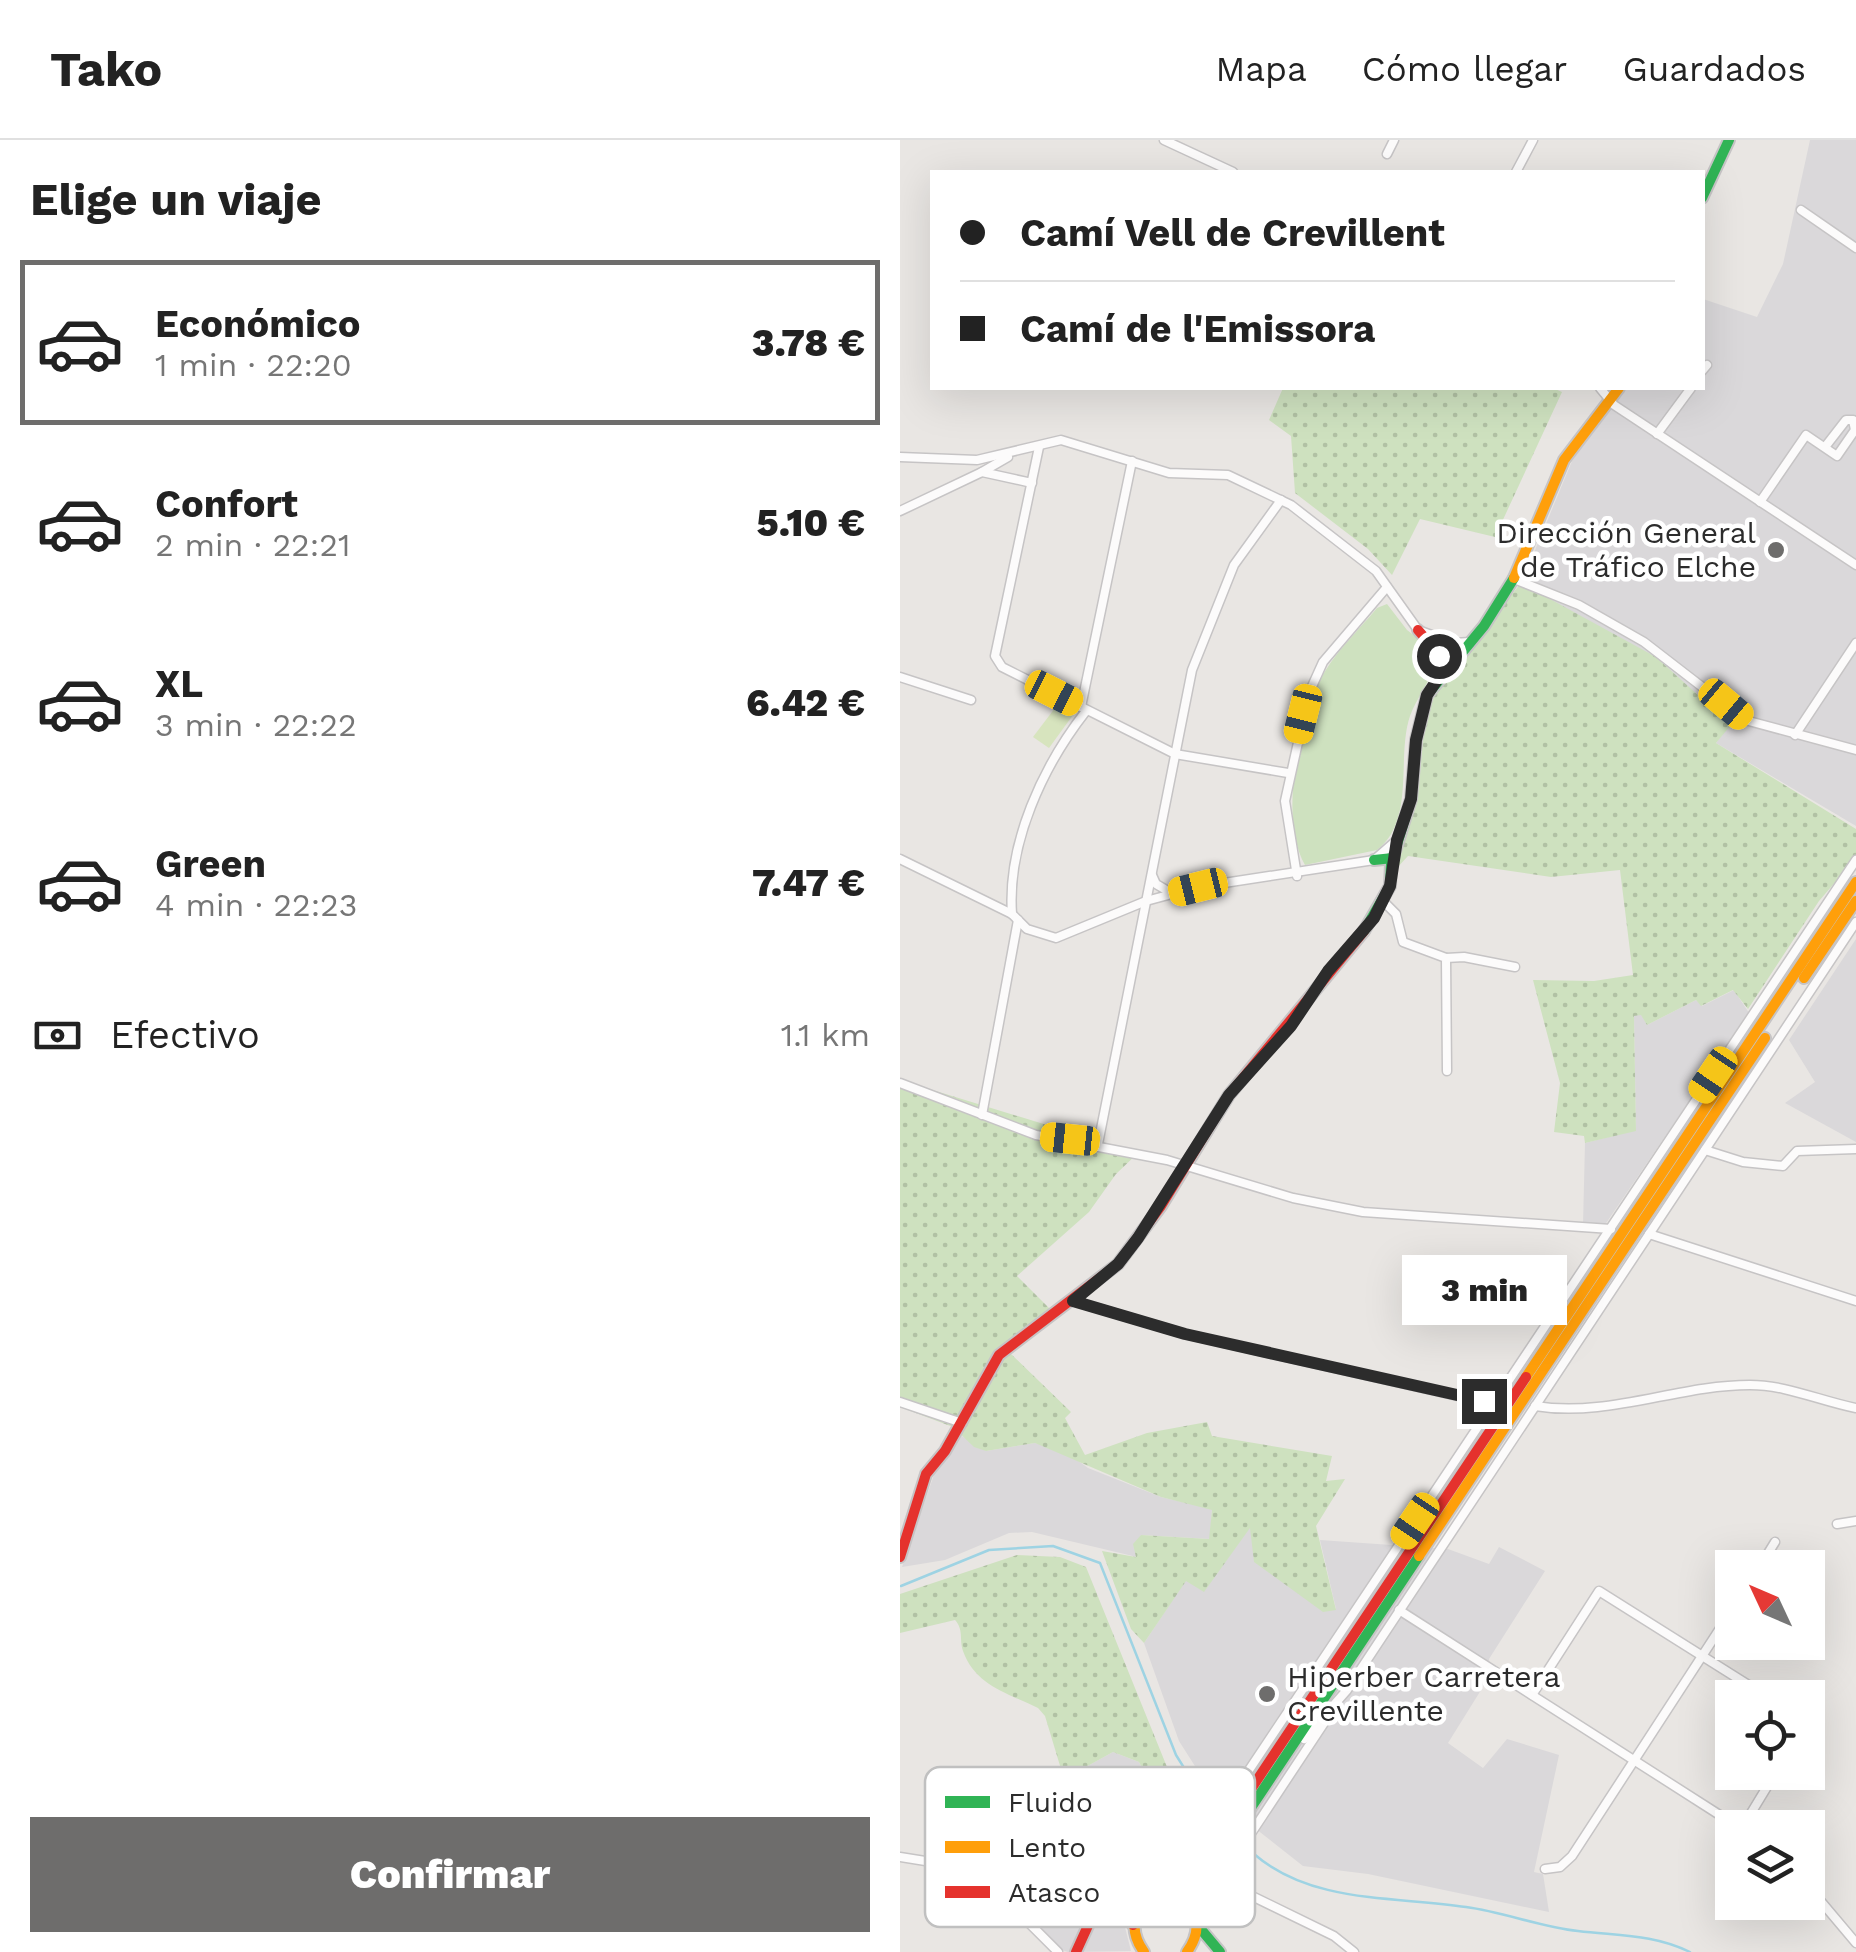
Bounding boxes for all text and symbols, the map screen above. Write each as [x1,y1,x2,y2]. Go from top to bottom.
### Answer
text: Tako [50,41,162,98]
text: Mapa [1215,48,1307,90]
text: Cómo llegar [1362,48,1567,90]
text: Guardados [1622,48,1806,90]
text: Elige un viaje [30,173,322,226]
text: Camí Vell de Crevillent [1020,211,1445,255]
icon: car [35,298,125,388]
text: Económico [155,302,360,346]
text: Camí de l'Emissora [1020,307,1375,351]
text: 3.78 € [752,321,865,365]
text: 1 min · 22:20 [155,346,352,384]
icon: car [35,478,125,568]
text: Confort [155,482,298,526]
text: 5.10 € [757,501,865,545]
place label: Dirección General de Tráfico Elche [1496,515,1756,584]
text: 2 min · 22:21 [155,526,350,564]
marker: Dirección General de Tráfico Elche [1765,539,1787,561]
route start [1417,634,1462,679]
icon: car [35,658,125,748]
text: XL [155,662,203,706]
car [1020,666,1088,720]
car [1693,673,1759,735]
text: 6.42 € [746,681,865,725]
car [1281,681,1325,747]
text: 3 min · 22:22 [155,706,357,744]
icon: car [35,838,125,928]
text: Green [155,842,266,886]
text: 7.47 € [752,861,865,905]
car [1165,865,1231,909]
text: 4 min · 22:23 [155,886,357,924]
icon: cash [30,1008,85,1063]
text: Efectivo [110,1013,260,1057]
text: 1.1 km [781,1016,870,1054]
car [1684,1042,1742,1108]
car [1039,1121,1101,1157]
callout: 3 min [1402,1256,1566,1326]
text: 3 min [1441,1271,1528,1309]
route end [1462,1379,1507,1424]
car [1386,1488,1444,1554]
north arrow [1715,1550,1825,1660]
map controls [1715,1550,1825,1920]
place label: Hiperber Carretera Crevillente [1287,1659,1560,1728]
button: locate [1715,1680,1825,1790]
marker: Hiperber Carretera Crevillente [1256,1683,1278,1705]
legend [925,1767,1255,1927]
text: Fluido [1008,1786,1093,1819]
button: layers [1715,1810,1825,1920]
button: Confirmar [30,1817,870,1932]
text: Lento [1008,1831,1086,1864]
text: Atasco [1008,1876,1100,1909]

